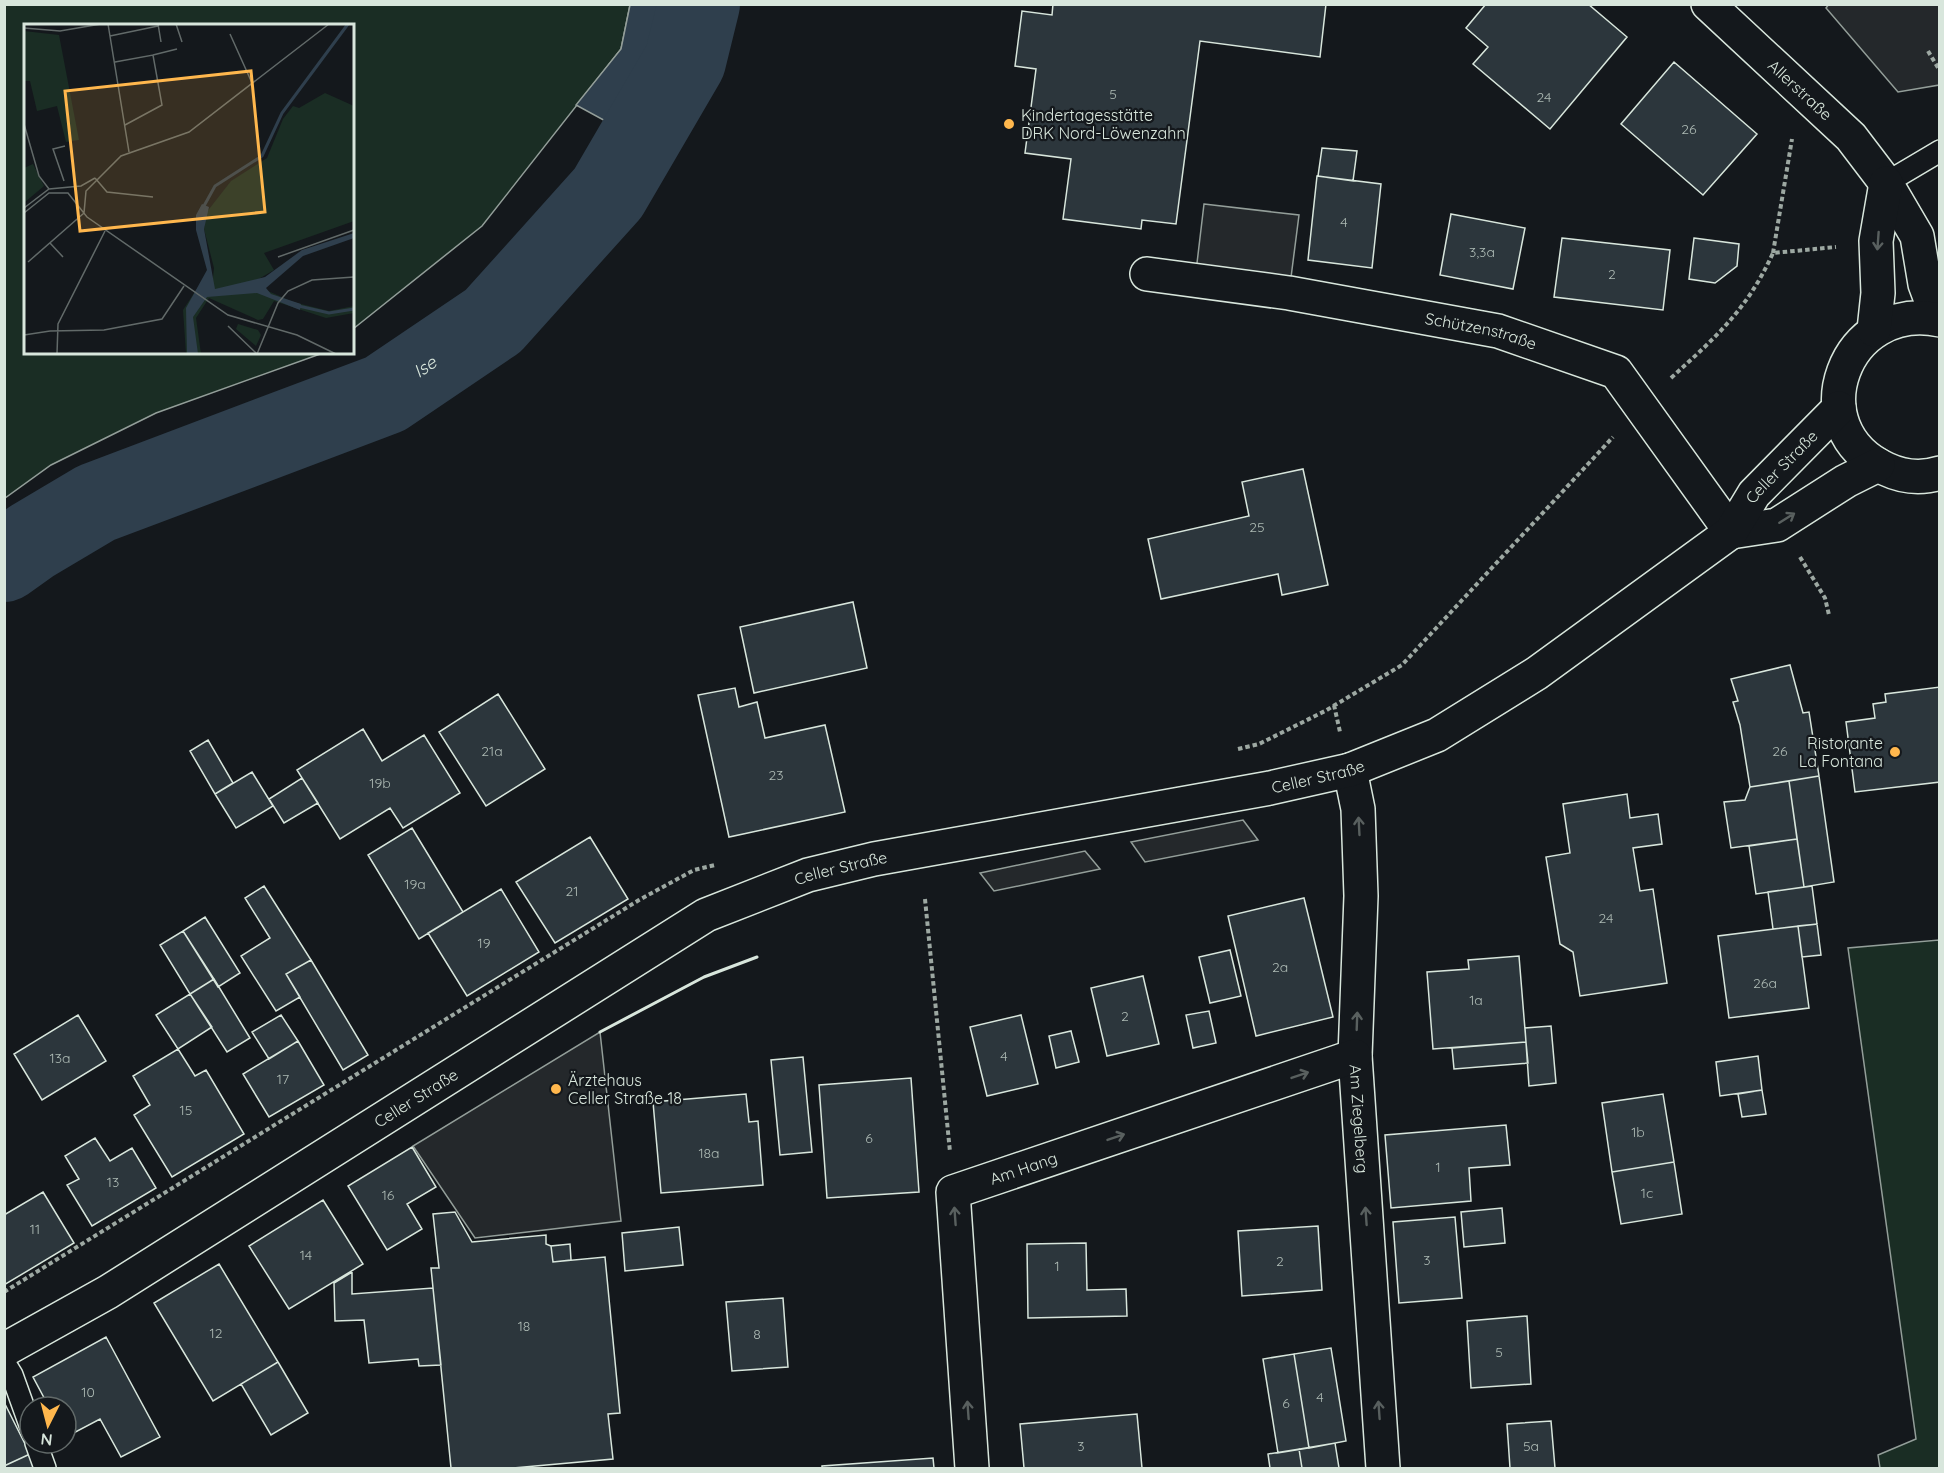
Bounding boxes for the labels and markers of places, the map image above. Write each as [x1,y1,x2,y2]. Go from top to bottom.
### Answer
place label: Kindertagesstätte DRK Nord-Löwenzahn [1021,105,1186,143]
marker: Kindertagesstätte DRK Nord-Löwenzahn [1002,117,1016,131]
place label: Ristorante La Fontana [1799,733,1883,771]
marker: Ristorante La Fontana [1888,745,1902,759]
place label: Ärztehaus Celler Straße 18 [568,1070,682,1108]
marker: Ärztehaus Celler Straße 18 [549,1082,563,1096]

